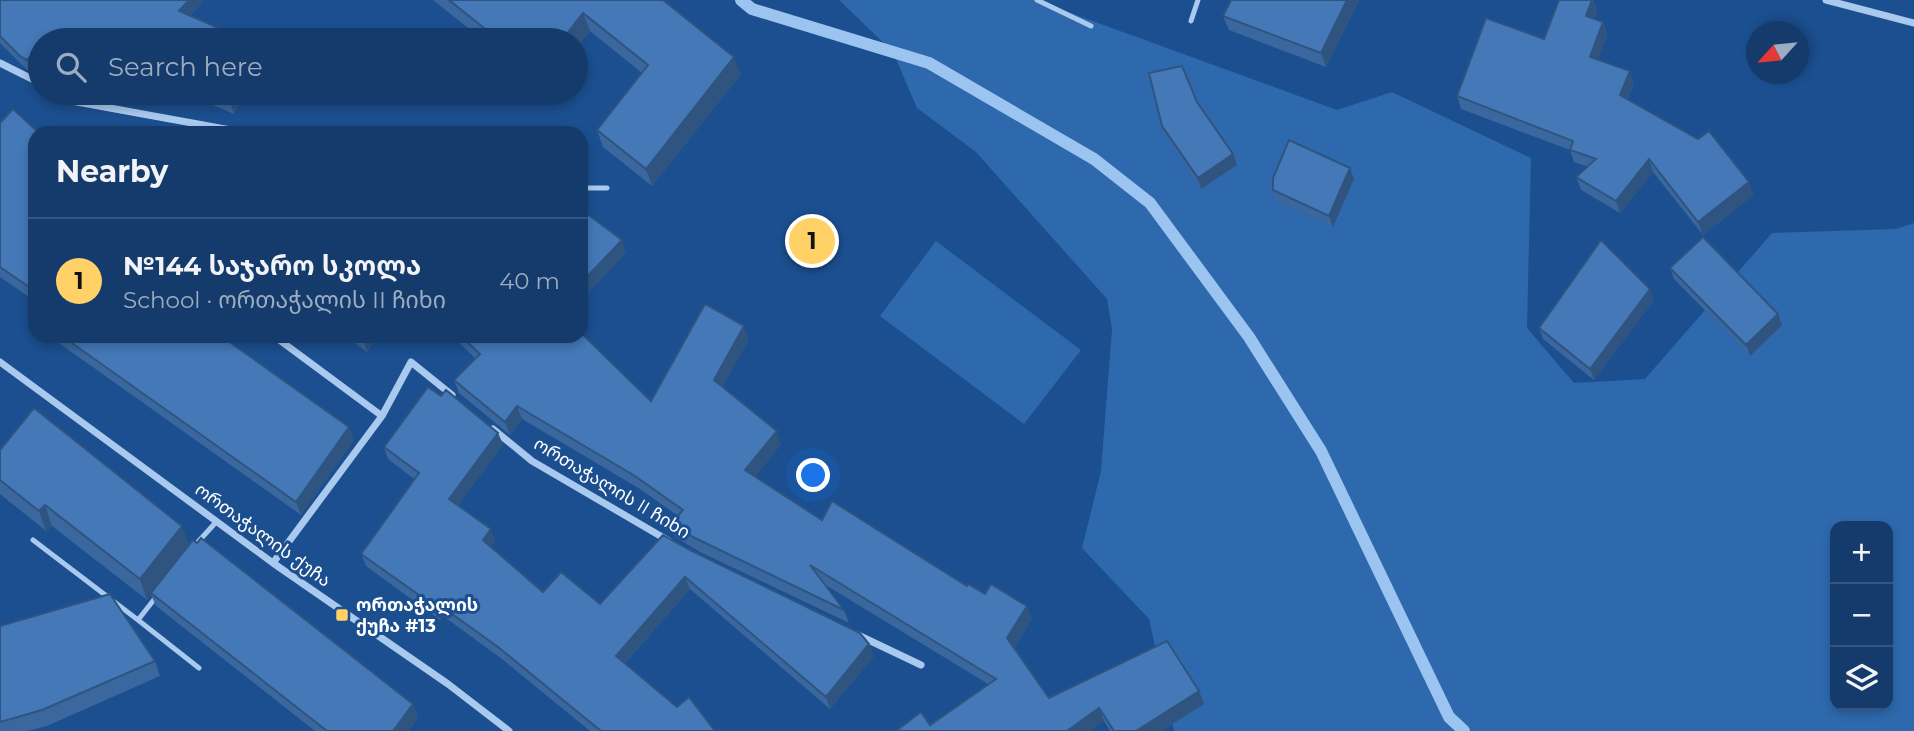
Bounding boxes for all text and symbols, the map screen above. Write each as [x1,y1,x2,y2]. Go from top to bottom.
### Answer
north arrow [1746,21,1809,84]
search box [28,28,588,105]
icon: search [52,48,90,86]
text: Search here [108,51,263,83]
text: Nearby [56,153,168,190]
pin: 1 [789,215,835,267]
text: №144 საჯარო სკოლა [123,250,421,282]
text: 1 [74,267,84,295]
text: 40 m [499,267,560,295]
text: School · ორთაჭალის II ჩიხი [123,286,446,314]
street label: ორთაჭალის II ჩიხი [530,433,694,543]
your location [796,458,830,492]
street label: ორთაჭალის ქუჩა [191,478,335,592]
map controls [1830,521,1893,710]
button: + [1830,521,1893,584]
button: − [1830,584,1893,647]
place label: ორთაჭალის ქუჩა #13 [356,594,478,637]
marker: ორთაჭალის ქუჩა #13 [334,607,350,623]
button: layers [1830,647,1893,710]

